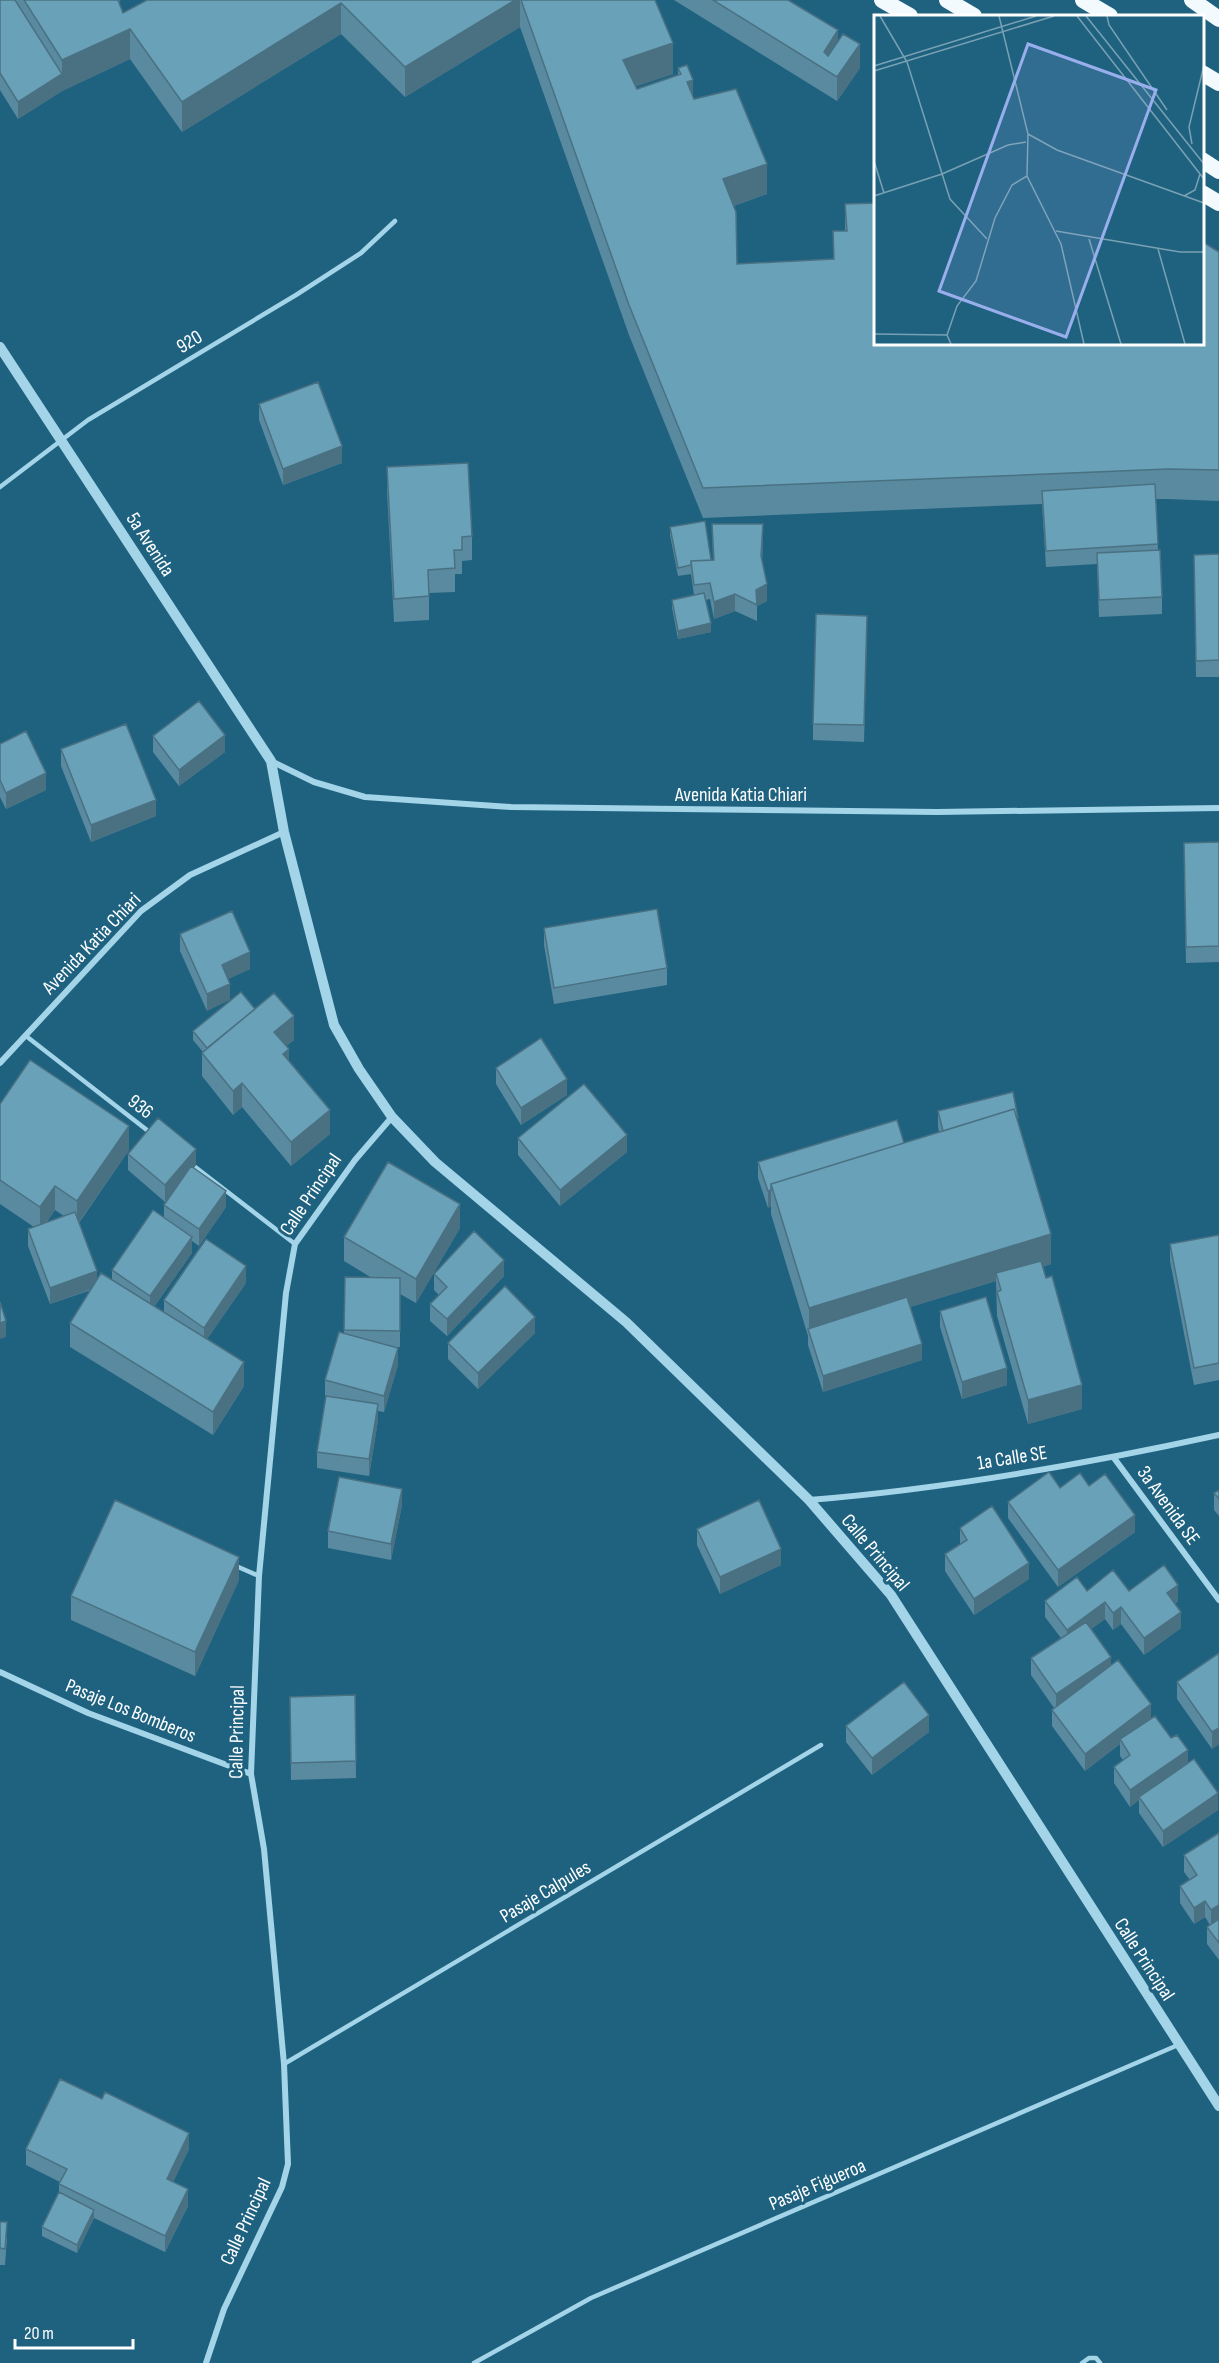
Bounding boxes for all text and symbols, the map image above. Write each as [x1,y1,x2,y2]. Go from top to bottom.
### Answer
inset map [874,15,1204,345]
street label: 920 [172,325,207,359]
street label: 5a Avenida [121,508,180,581]
street label: Avenida Katia Chiari [674,783,807,807]
street label: Avenida Katia Chiari [37,888,146,1000]
street label: 936 [123,1089,158,1124]
street label: Calle Principal [275,1149,347,1240]
street label: 1a Calle SE [975,1441,1049,1475]
street label: 3a Avenida SE [1132,1462,1205,1550]
street label: Calle Principal [836,1509,915,1596]
street label: Pasaje Los Bomberos [62,1674,199,1748]
street label: Calle Principal [224,1685,250,1779]
street label: Pasaje Calpules [496,1855,595,1928]
street label: Calle Principal [1109,1914,1180,2005]
street label: Pasaje Figueroa [765,2154,869,2216]
street label: Calle Principal [215,2174,277,2269]
scale bar [15,2312,134,2350]
text: 20 m [24,2323,54,2344]

